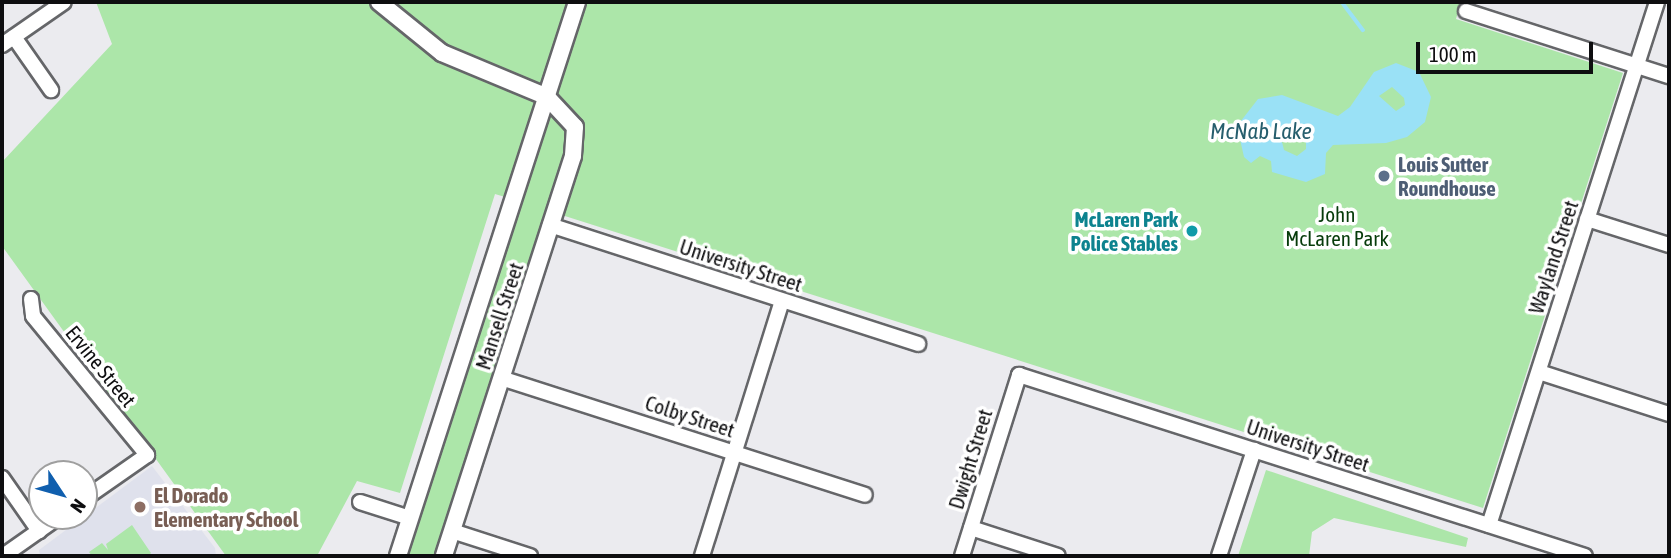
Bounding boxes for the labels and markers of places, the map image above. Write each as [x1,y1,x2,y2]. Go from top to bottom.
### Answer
place label: Louis Sutter Roundhouse [1398,151,1496,201]
marker: Louis Sutter Roundhouse [1376,168,1392,184]
place label: McLaren Park Police Stables [1071,206,1178,256]
marker: McLaren Park Police Stables [1184,223,1200,239]
place label: El Dorado Elementary School [154,482,298,532]
marker: El Dorado Elementary School [132,499,148,515]

